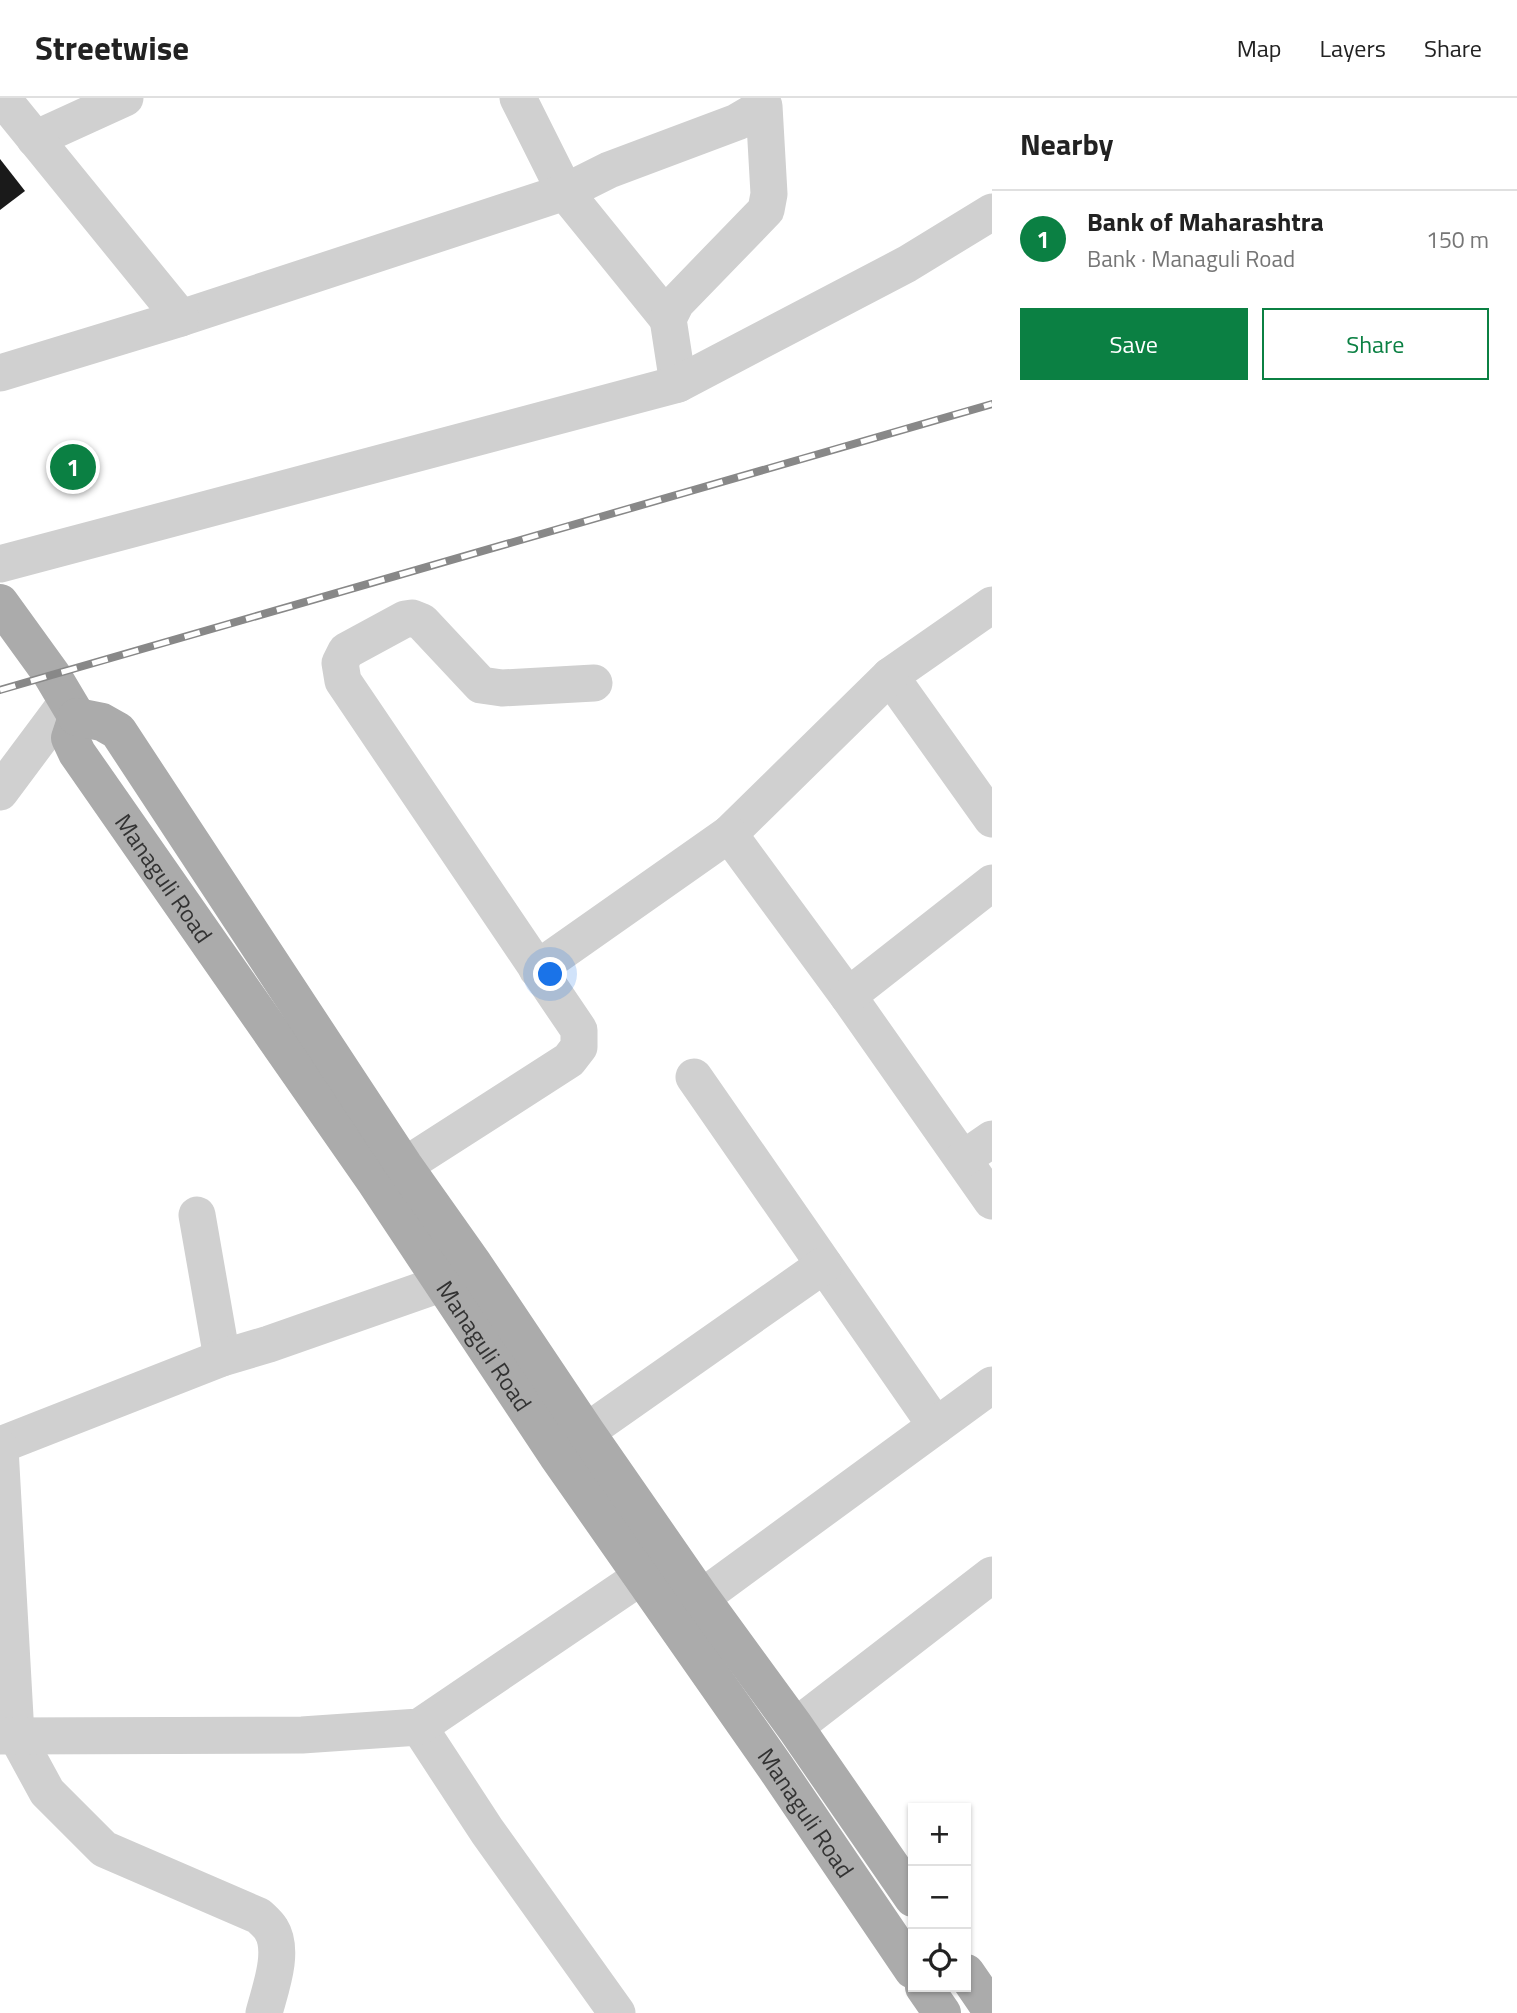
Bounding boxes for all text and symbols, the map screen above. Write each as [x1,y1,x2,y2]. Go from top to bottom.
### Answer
text: Streetwise [35,23,189,73]
text: Map [1237,30,1282,66]
text: Layers [1320,30,1386,66]
text: Share [1424,30,1482,66]
text: Nearby [1020,121,1113,167]
text: Bank of Maharashtra [1087,202,1324,241]
text: 1 [1037,222,1049,257]
text: 150 m [1426,222,1489,257]
text: Bank · Managuli Road [1087,241,1295,276]
button: Save [1020,308,1248,380]
button: Share [1262,308,1489,380]
pin: 1 [50,441,96,493]
street label: Managuli Road [106,806,222,950]
your location [533,957,567,991]
street label: Managuli Road [428,1273,541,1418]
street label: Managuli Road [749,1740,863,1885]
map controls [908,1803,971,1992]
button: + [908,1803,971,1866]
button: − [908,1866,971,1929]
button: locate [908,1929,971,1992]

